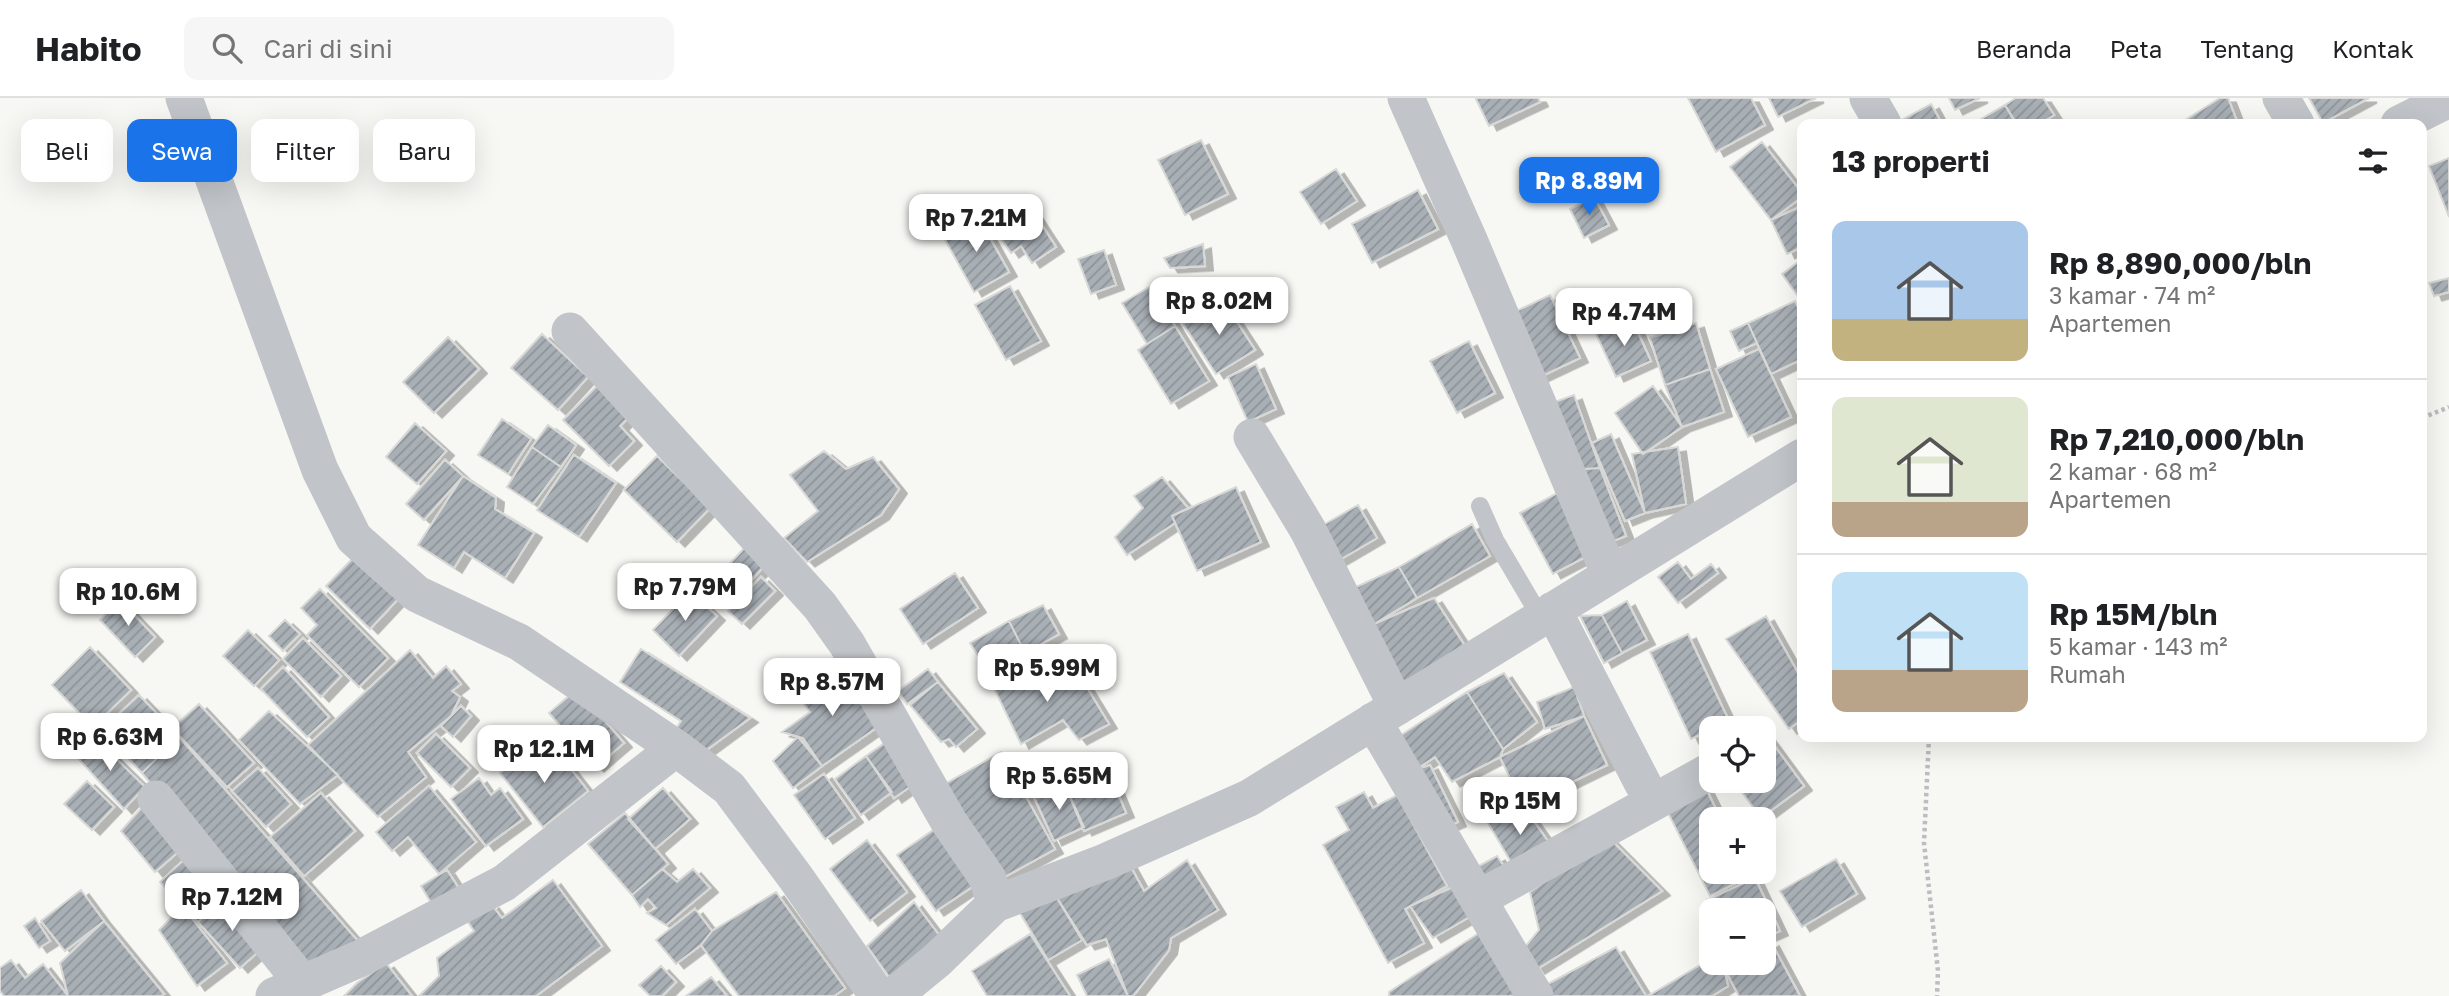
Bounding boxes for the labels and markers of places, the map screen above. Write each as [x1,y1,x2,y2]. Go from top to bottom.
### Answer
pin: Rp 8.89M [1517,158,1661,217]
pin: Rp 7.21M [904,194,1048,254]
pin: Rp 8.02M [1147,278,1291,337]
pin: Rp 4.74M [1552,288,1696,348]
pin: Rp 7.79M [613,564,757,623]
pin: Rp 10.6M [56,568,200,628]
pin: Rp 5.99M [975,644,1119,704]
pin: Rp 8.57M [760,658,904,718]
pin: Rp 6.63M [38,714,182,773]
pin: Rp 12.1M [472,726,616,785]
pin: Rp 5.65M [987,752,1131,812]
pin: Rp 15M [1463,778,1577,837]
pin: Rp 7.12M [160,874,304,933]

